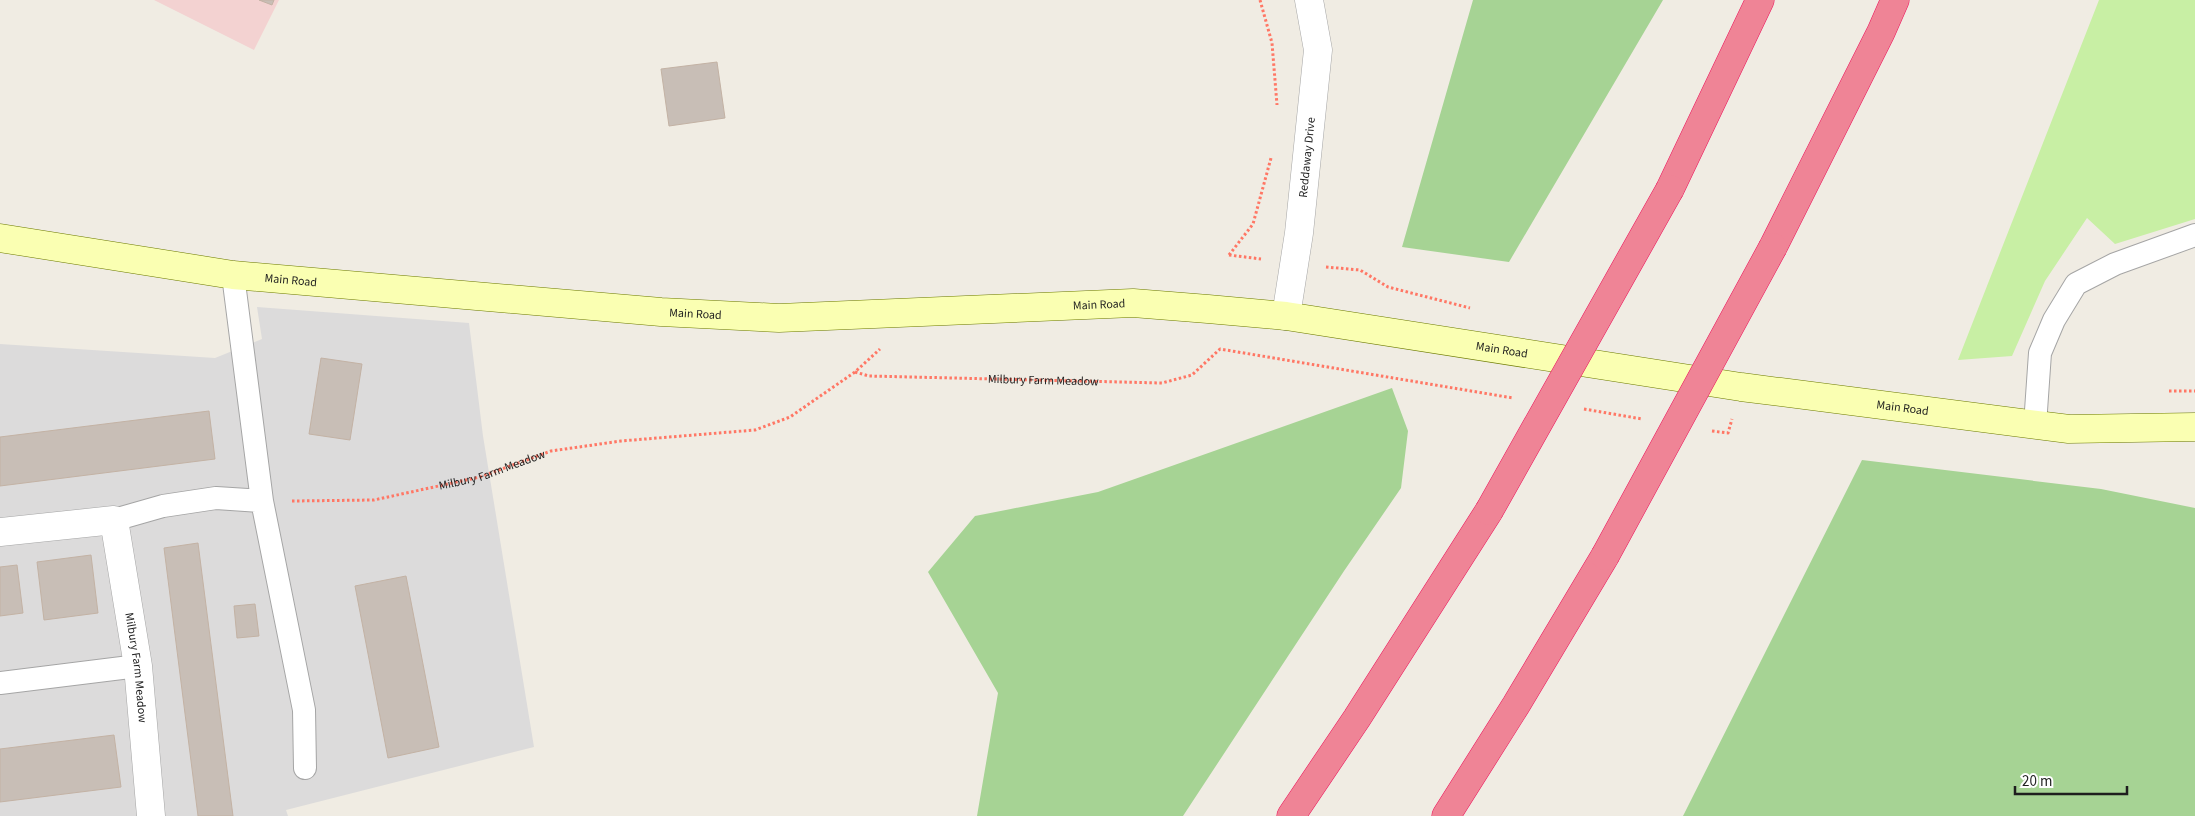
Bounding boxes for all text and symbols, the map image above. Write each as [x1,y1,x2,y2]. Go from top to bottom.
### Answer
street label: Reddaway Drive [1294,116,1319,198]
street label: Main Road [264,269,318,291]
street label: Main Road [1072,295,1126,314]
street label: Main Road [669,304,722,324]
street label: Main Road [1475,337,1529,362]
street label: Milbury Farm Meadow [988,370,1099,390]
street label: Main Road [1876,396,1930,419]
street label: Milbury Farm Meadow [437,445,548,494]
street label: Milbury Farm Meadow [121,611,151,724]
scale bar [2015,764,2128,796]
text: 20 m [2022,771,2052,792]

